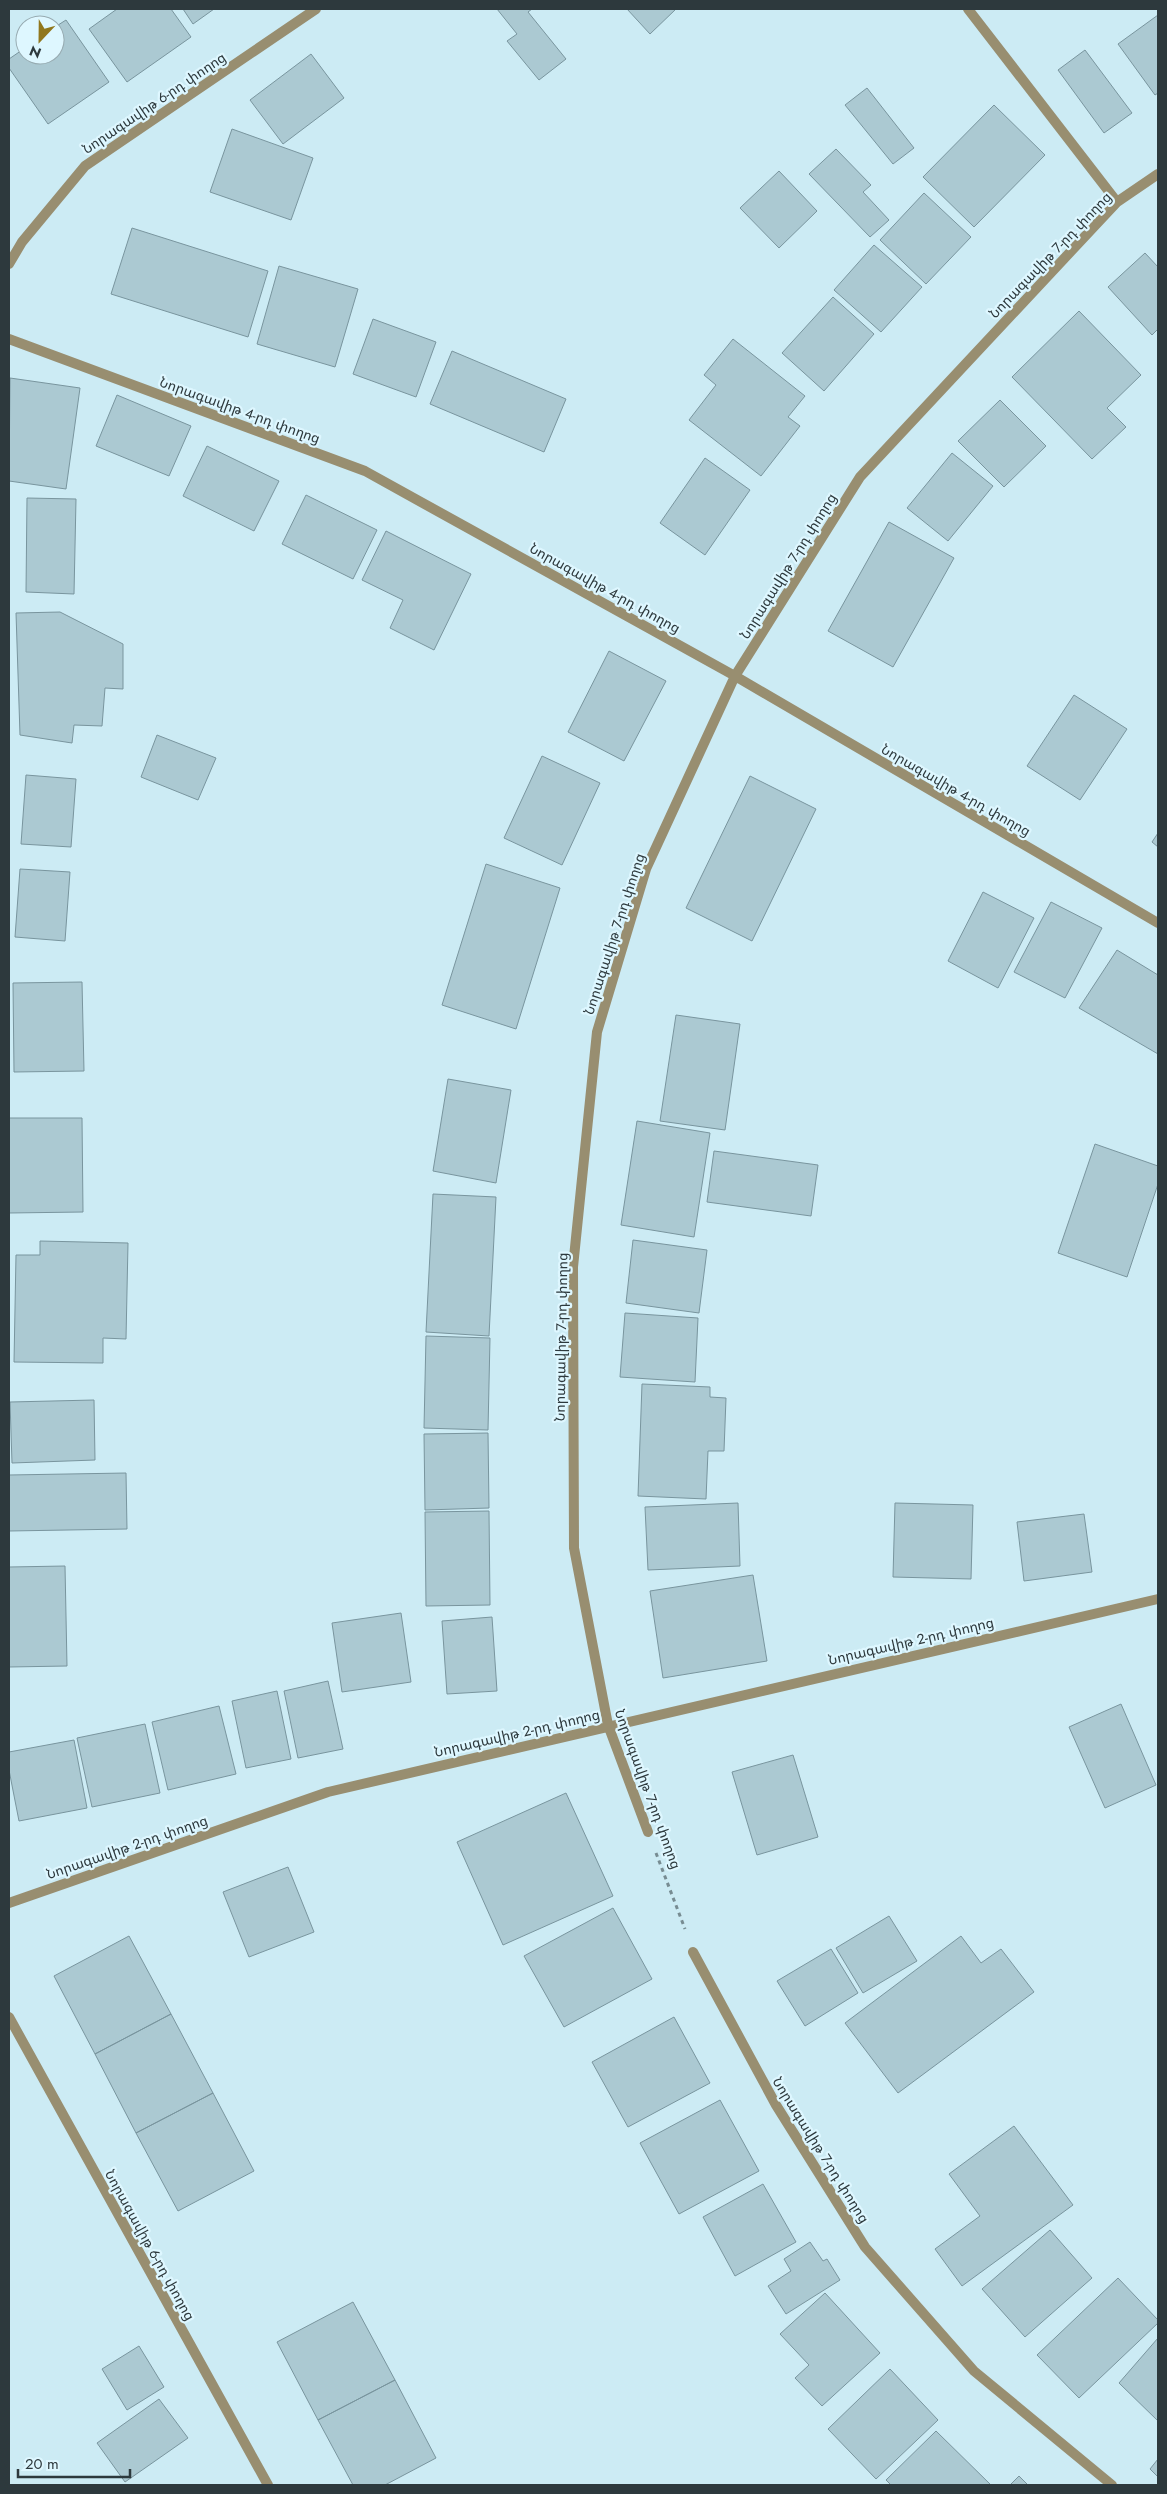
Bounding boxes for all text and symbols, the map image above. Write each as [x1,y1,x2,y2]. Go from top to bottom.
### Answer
north arrow [15,15,65,65]
text: N [26,41,44,63]
street label: Նորագավիթ 6-րդ փողոց [78,47,230,159]
street label: Նորագավիթ 7-րդ փողոց [984,187,1116,323]
street label: Նորագավիթ 4-րդ փողոց [157,372,323,448]
street label: Նորագավիթ 7-րդ փողոց [735,489,841,643]
street label: Նորագավիթ 4-րդ փողոց [526,538,684,638]
street label: Նորագավիթ 4-րդ փողոց [878,739,1034,841]
street label: Նորագավիթ 7-րդ փողոց [578,851,650,1017]
street label: Նորագավիթ 7-րդ փողոց [550,1252,572,1422]
street label: Նորագավիթ 2-րդ փողոց [826,1612,996,1670]
street label: Նորագավիթ 2-րդ փողոց [432,1704,602,1762]
street label: Նորագավիթ 7-րդ փողոց [610,1706,686,1872]
street label: Նորագավիթ 2-րդ փողոց [44,1810,210,1884]
street label: Նորագավիթ 7-րդ փողոց [768,2073,874,2227]
street label: Նորագավիթ 6-րդ փողոց [100,2166,200,2324]
scale bar [18,2446,130,2478]
text: 20 m [25,2453,59,2475]

